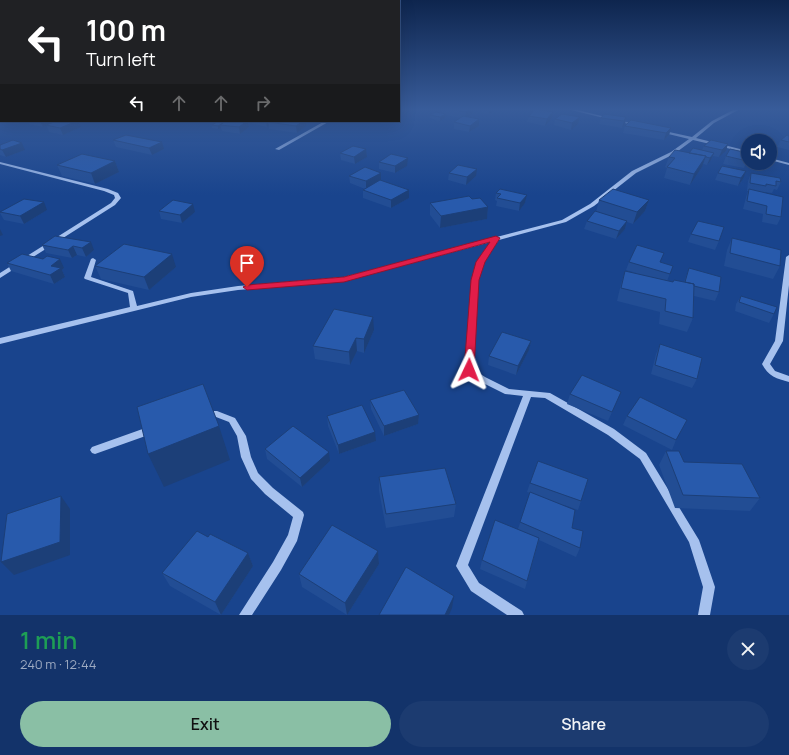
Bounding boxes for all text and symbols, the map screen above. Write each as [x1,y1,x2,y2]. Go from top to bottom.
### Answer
text: 100 m [86,11,166,49]
icon: left [20,16,72,68]
text: Turn left [86,47,156,71]
icon: left [126,92,148,114]
icon: ahead [168,92,190,114]
icon: ahead [210,92,232,114]
icon: right [252,92,274,114]
map controls [741,134,777,170]
button: sound [741,134,777,170]
pin [230,246,264,287]
icon: arrive [236,252,258,274]
position arrow [448,349,490,391]
text: 1 min [20,623,77,656]
button: close [727,628,769,670]
text: 240 m · 12:44 [20,655,96,673]
button: Exit [20,701,391,747]
button: Share [399,701,769,747]

